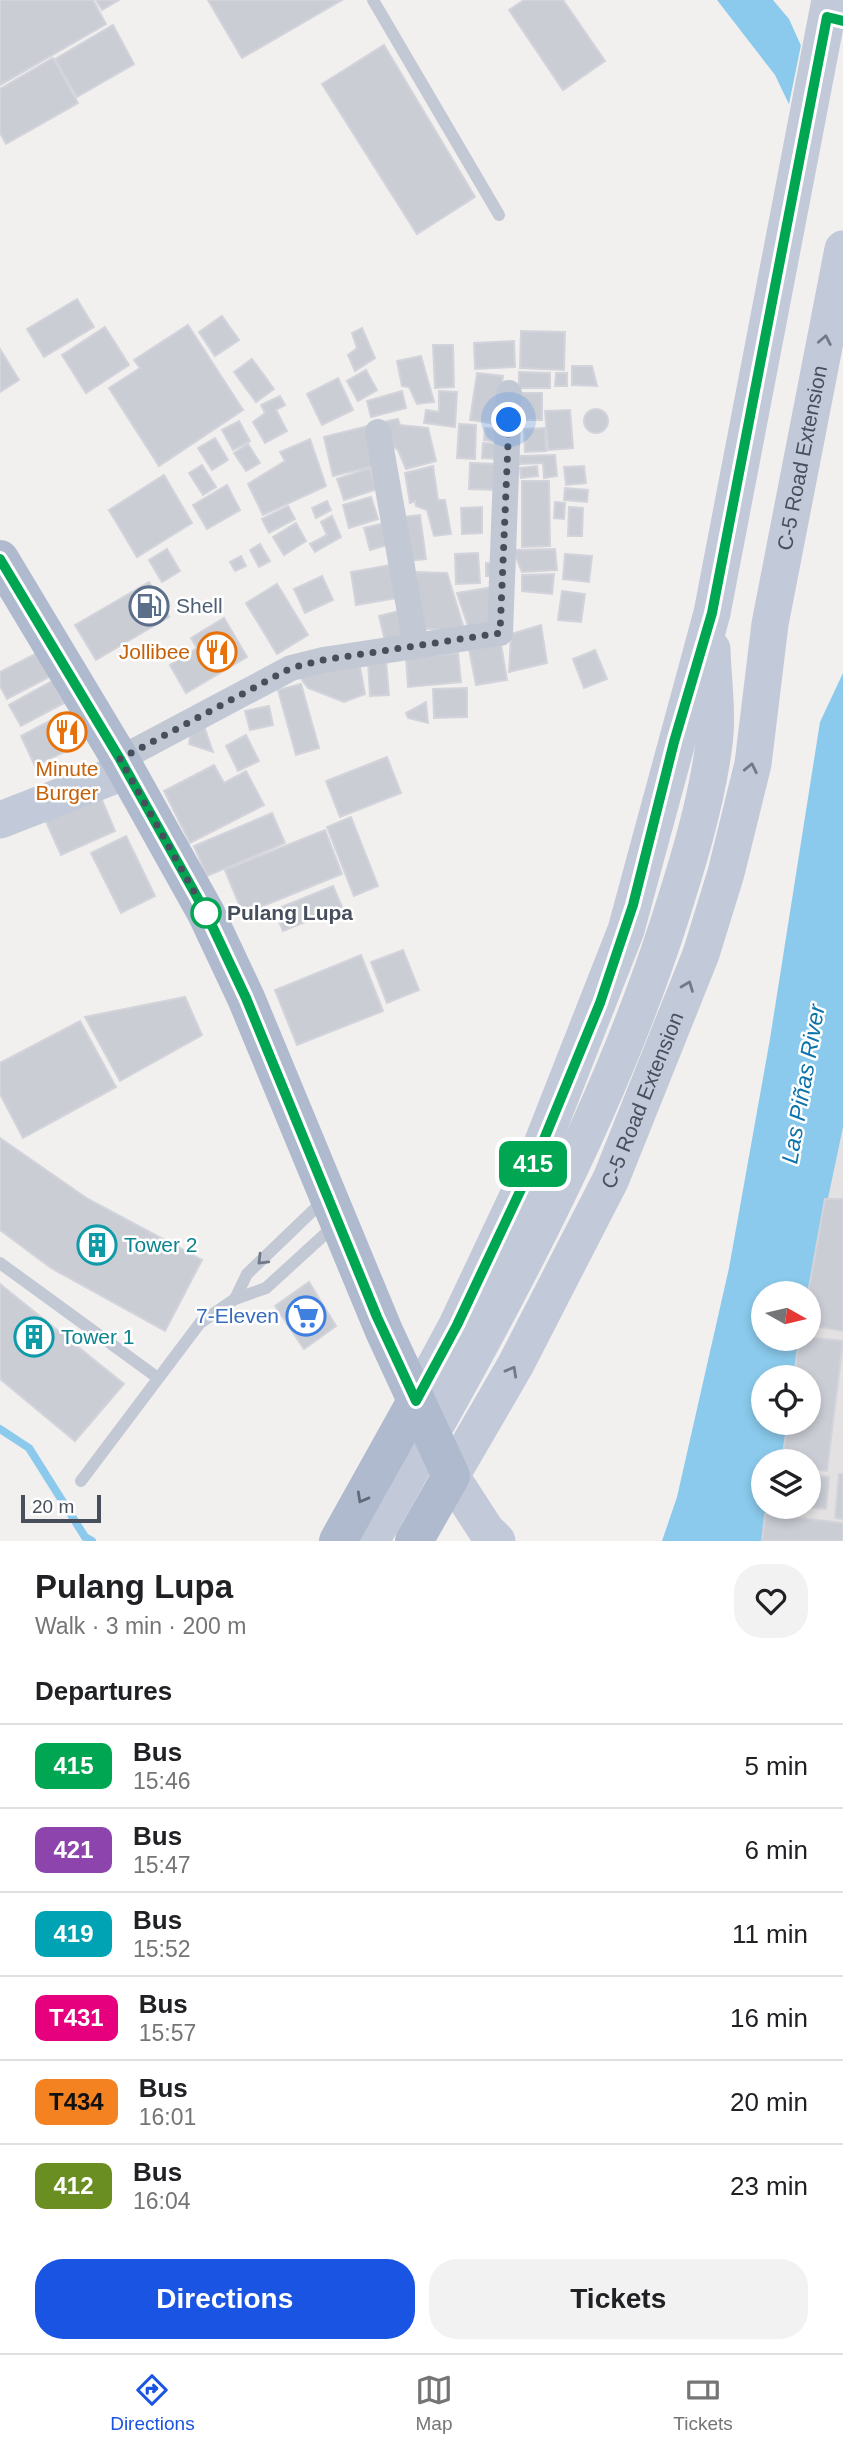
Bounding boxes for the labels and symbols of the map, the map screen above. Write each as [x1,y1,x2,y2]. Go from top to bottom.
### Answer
one-way arrow [817,334,832,346]
street label: C-5 Road Extension [773,363,831,552]
your location [491,402,526,437]
fuel station icon: Shell [128,585,170,627]
place label: Shell [176,594,223,617]
restaurant icon: Jollibee [196,631,238,673]
place label: Jollibee [119,640,190,663]
restaurant icon: Minute Burger [46,711,88,753]
place label: Minute Burger [35,757,99,804]
one-way arrow [743,762,758,774]
marker: Pulang Lupa [191,898,221,928]
place label: Pulang Lupa [227,901,353,924]
one-way arrow [680,981,694,993]
water label: Las Piñas River [776,1001,830,1166]
street label: C-5 Road Extension [596,1009,688,1192]
line badge: 415 [493,1141,573,1187]
building icon: Tower 2 [76,1224,118,1266]
place label: Tower 2 [124,1233,198,1256]
one-way arrow [257,1251,270,1264]
north arrow [751,1281,821,1351]
supermarket icon: 7-Eleven [285,1295,327,1337]
place label: 7-Eleven [196,1304,279,1327]
building icon: Tower 1 [13,1316,55,1358]
place label: Tower 1 [61,1325,135,1348]
one-way arrow [504,1365,517,1378]
one-way arrow [357,1491,370,1503]
scale bar [21,1492,102,1524]

